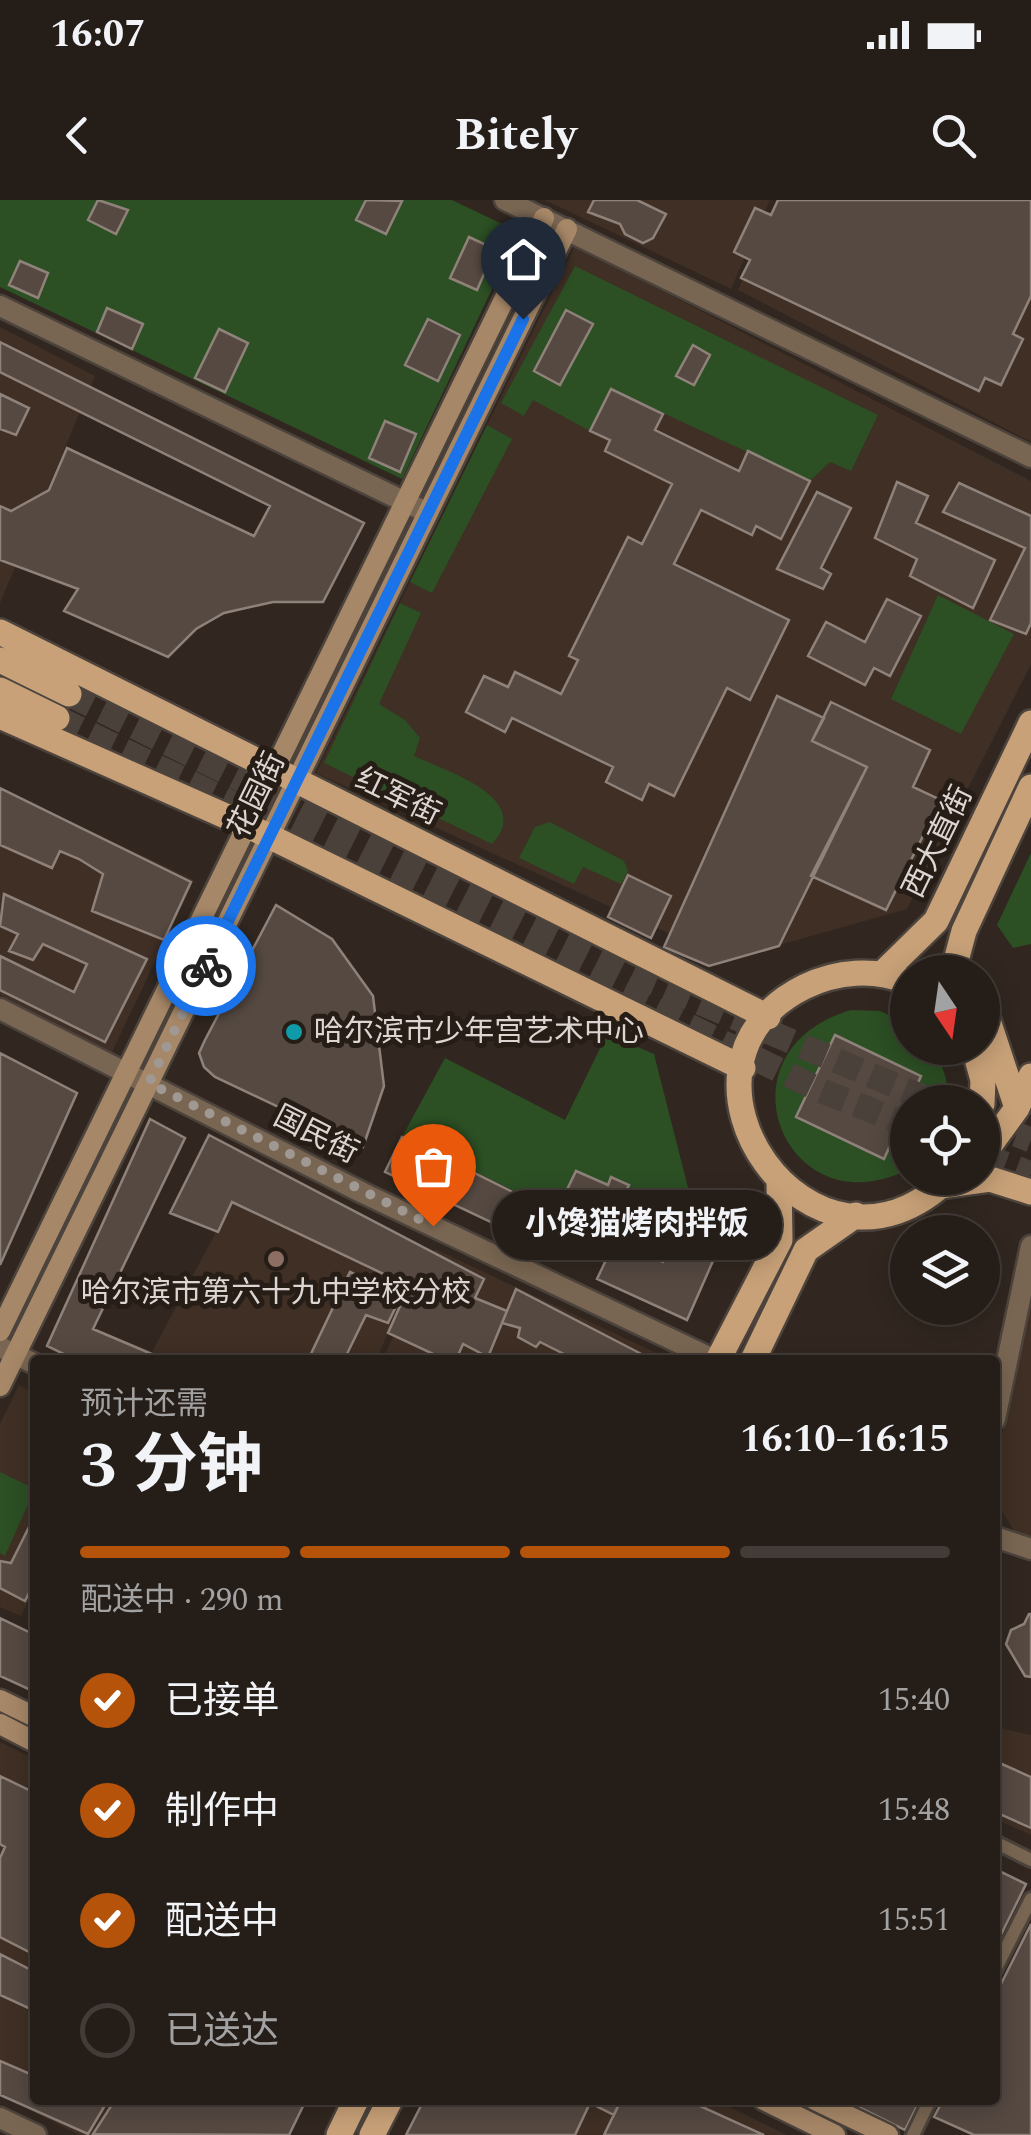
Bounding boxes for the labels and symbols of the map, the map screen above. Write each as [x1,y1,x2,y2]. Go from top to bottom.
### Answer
pin [481,217,566,320]
street label: 花园街 [217,744,297,846]
street label: 红军街 [347,757,449,837]
street label: 西大直街 [891,778,985,906]
courier [156,916,256,1016]
north arrow [890,955,1000,1065]
place label: 哈尔滨市少年宫艺术中心 [314,1009,644,1055]
marker: 哈尔滨市少年宫艺术中心 [283,1021,305,1043]
street label: 国民街 [265,1094,367,1176]
pin [391,1124,476,1227]
callout: 小馋猫烤肉拌饭 [493,1191,783,1261]
marker: 哈尔滨市第六十九中学校分校 [265,1248,287,1270]
place label: 哈尔滨市第六十九中学校分校 [81,1270,471,1316]

